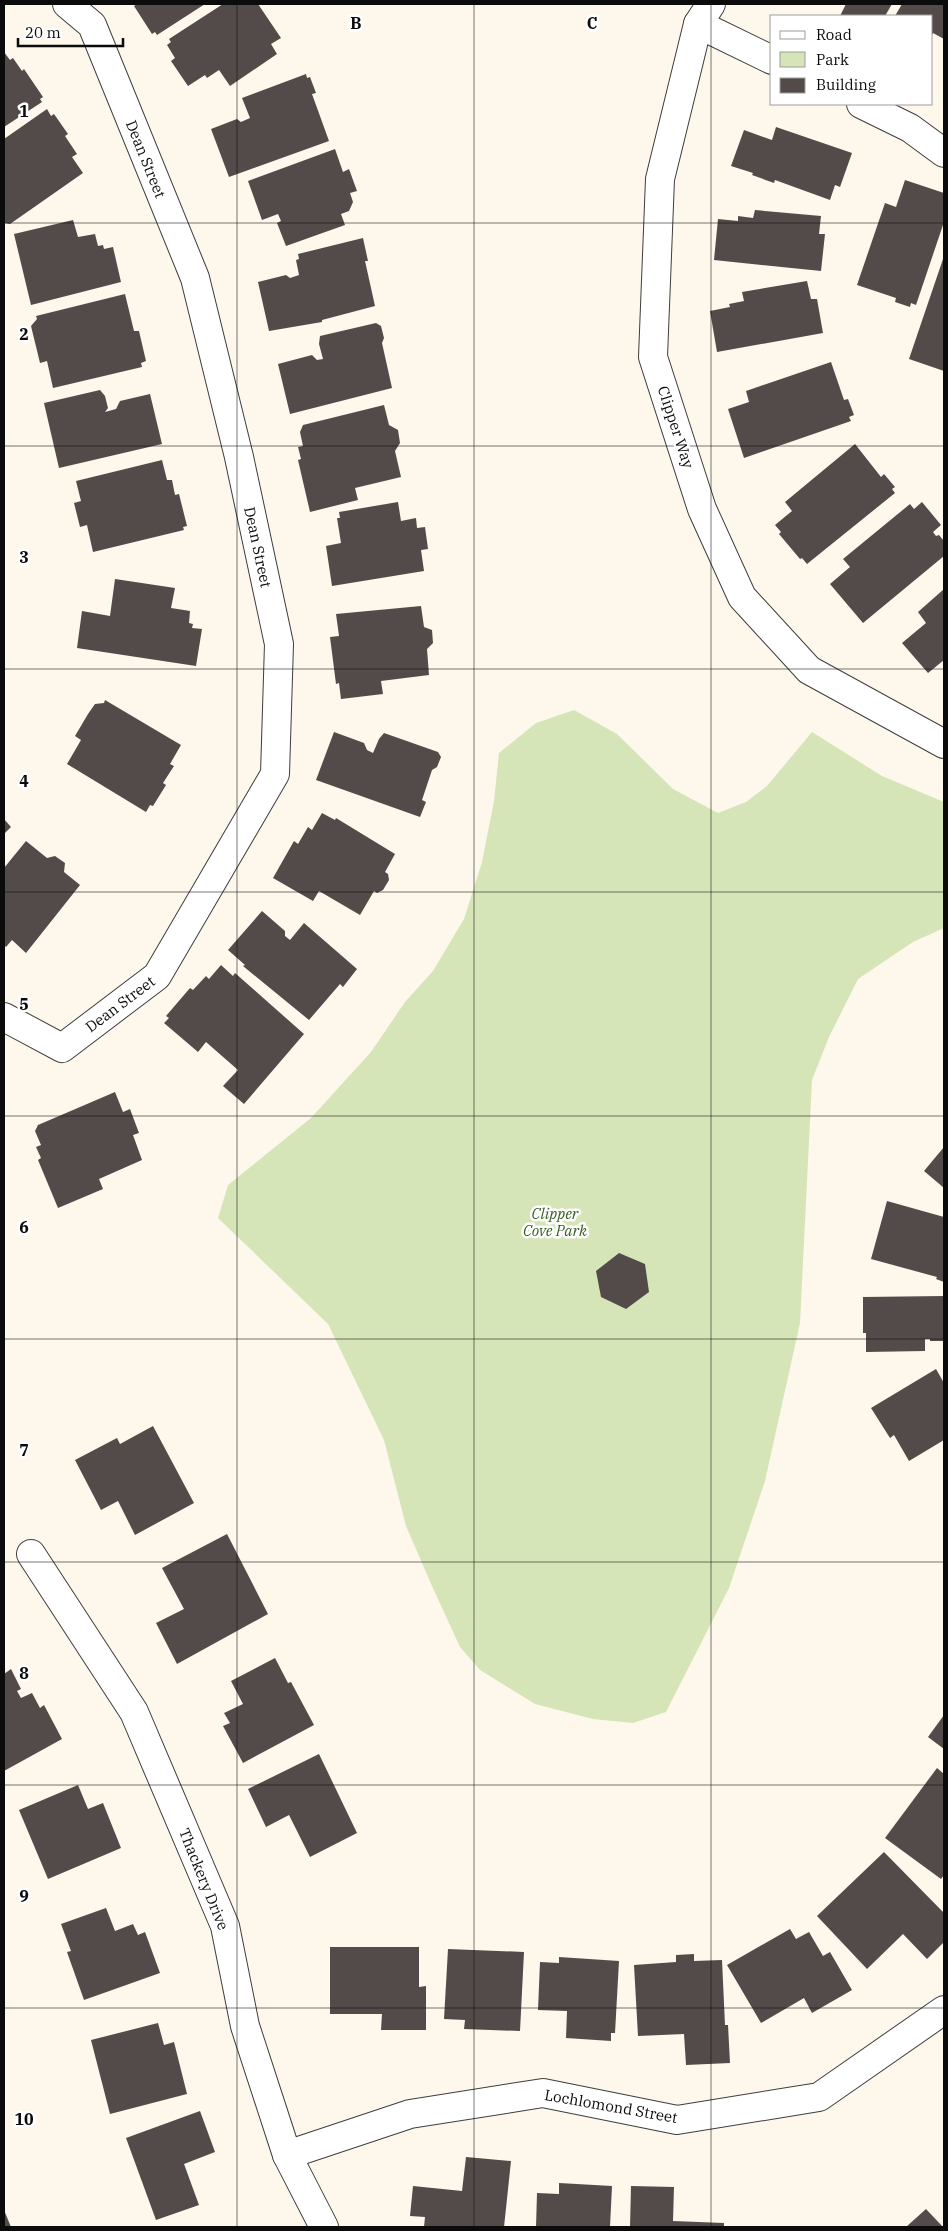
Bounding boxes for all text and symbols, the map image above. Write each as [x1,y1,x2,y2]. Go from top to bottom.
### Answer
text: B [350,13,362,33]
text: C [587,13,597,33]
scale bar [18,15,122,47]
legend [770,15,933,105]
text: 20 m [25,23,61,42]
text: Road [816,25,852,44]
text: Park [816,50,849,69]
text: Building [816,75,876,94]
text: 1 [19,101,29,121]
street label: Dean Street [122,117,170,201]
text: 2 [19,324,29,344]
street label: Clipper Way [654,383,698,471]
street label: Dean Street [240,505,276,589]
text: 3 [19,547,29,567]
text: 4 [19,771,29,791]
street label: Dean Street [81,972,159,1036]
text: 5 [19,994,29,1014]
park label: Clipper Cove Park [523,1204,587,1240]
text: 6 [19,1217,29,1237]
text: 7 [19,1440,29,1460]
text: 8 [19,1663,29,1683]
street label: Thackery Drive [175,1825,233,1933]
text: 9 [19,1886,29,1906]
street label: Lochlomond Street [543,2085,679,2127]
text: 10 [14,2109,34,2129]

